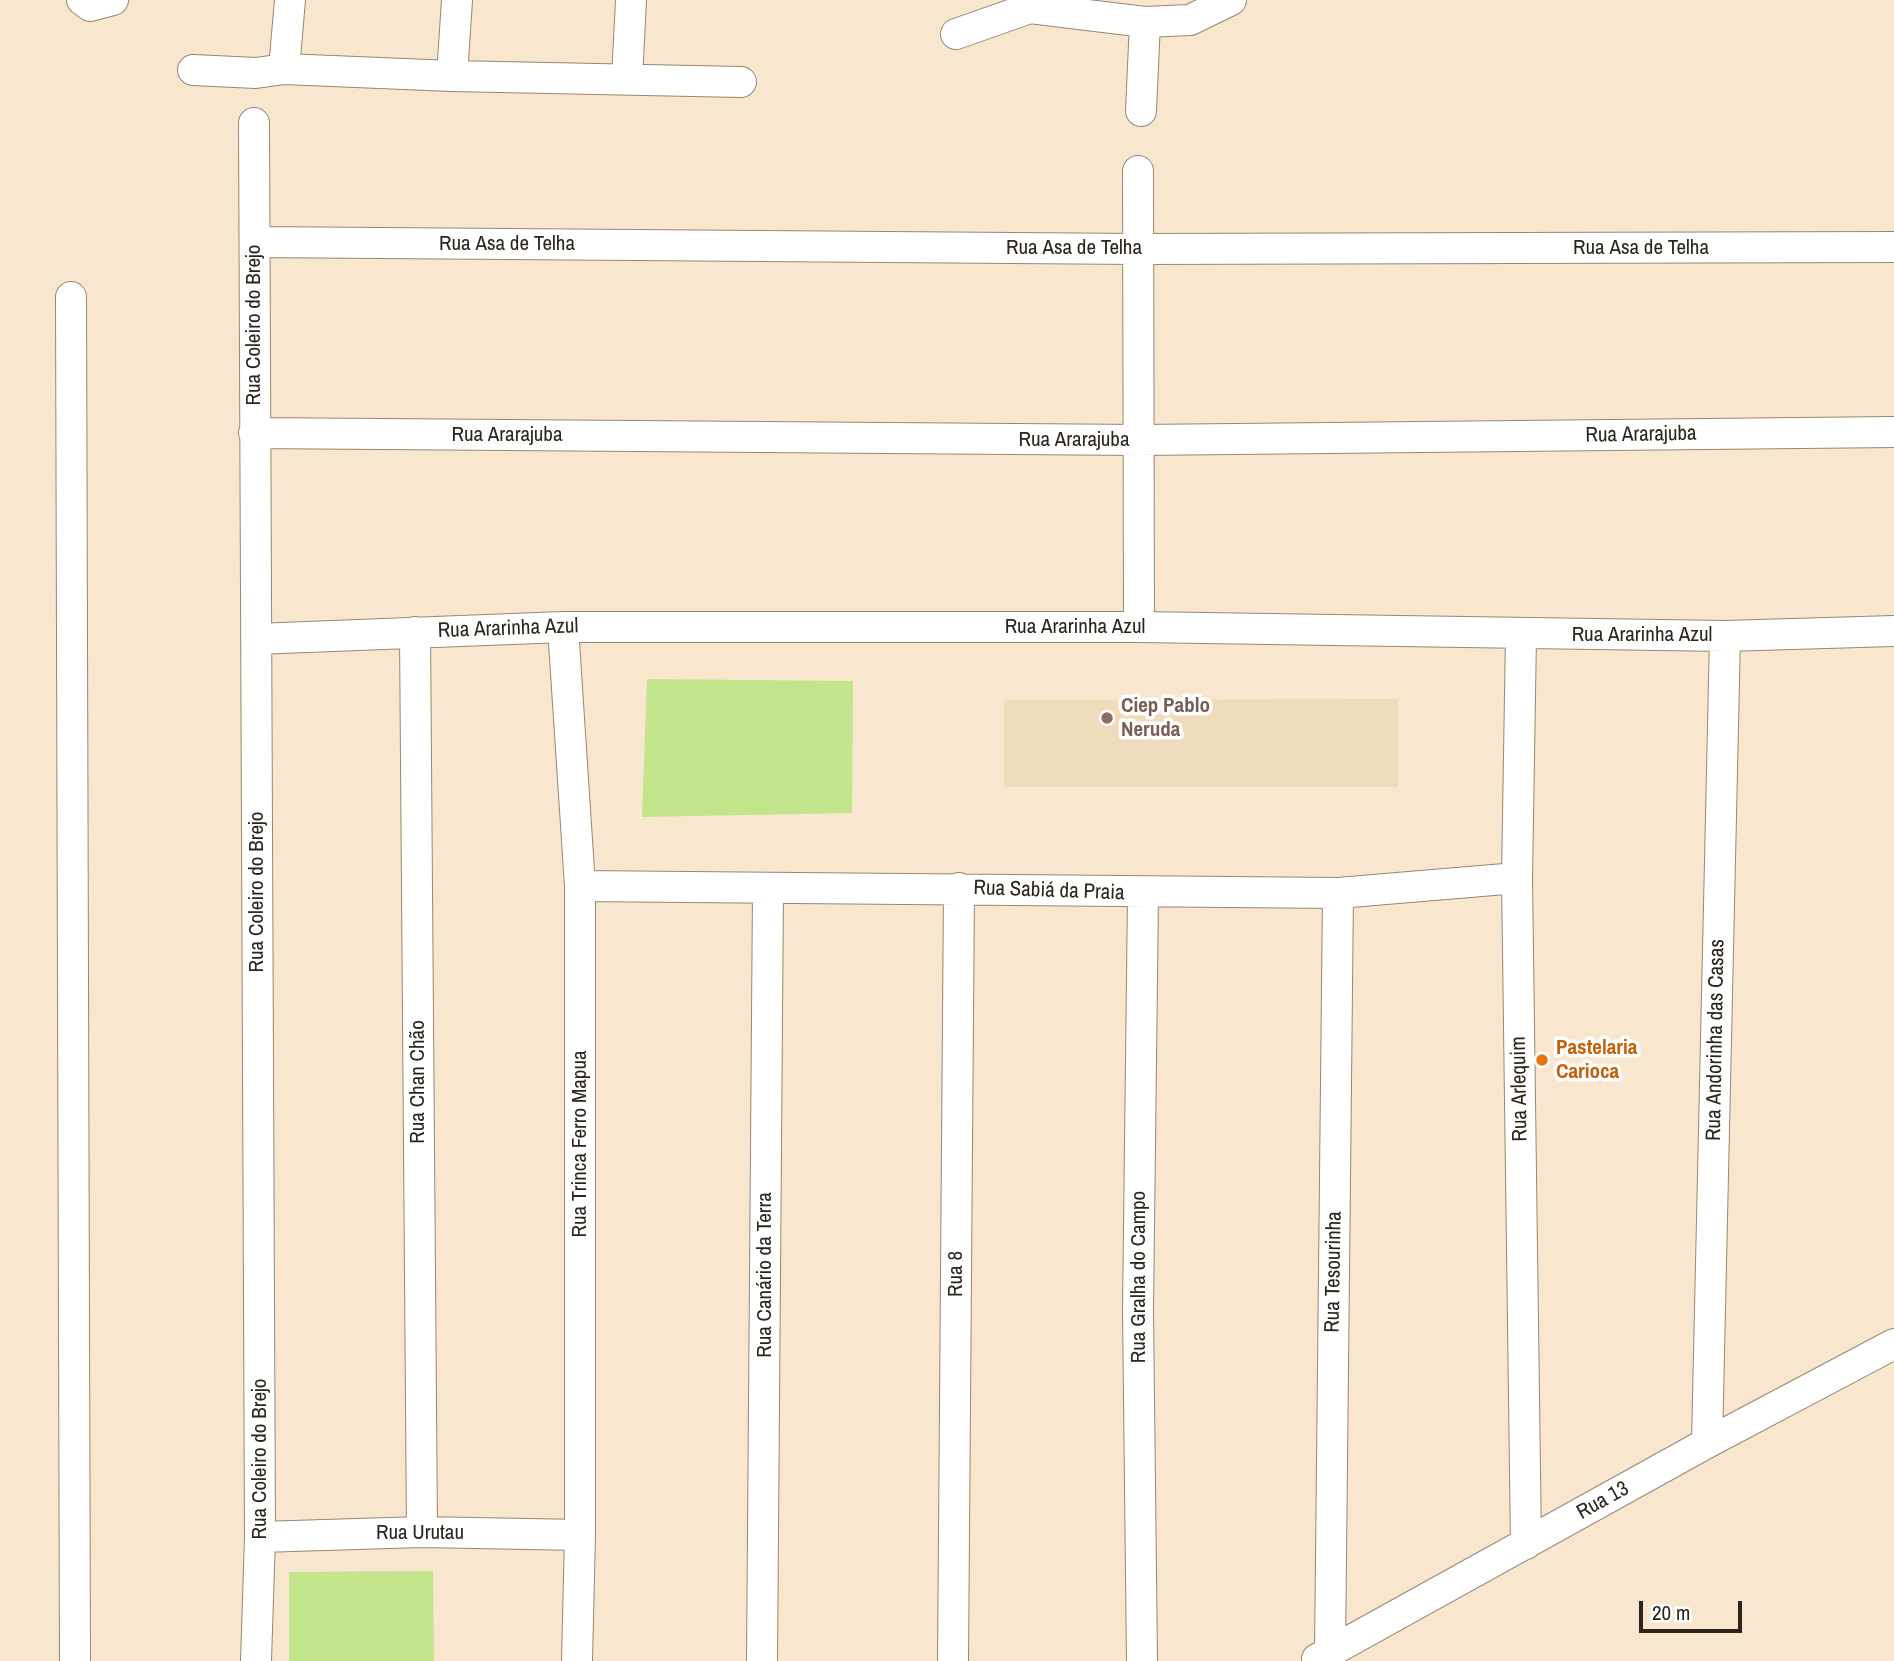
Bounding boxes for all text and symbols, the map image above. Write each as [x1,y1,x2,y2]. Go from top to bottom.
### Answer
street label: Rua Asa de Telha [439,231,575,257]
street label: Rua Asa de Telha [1006,235,1142,261]
street label: Rua Asa de Telha [1573,235,1709,261]
street label: Rua Coleiro do Brejo [241,245,267,405]
street label: Rua Ararajuba [1585,421,1697,449]
street label: Rua Ararajuba [451,422,563,448]
street label: Rua Ararajuba [1018,427,1130,453]
street label: Rua Ararinha Azul [437,614,579,644]
street label: Rua Ararinha Azul [1005,614,1145,640]
street label: Rua Ararinha Azul [1572,622,1712,648]
place label: Ciep Pablo Neruda [1121,693,1210,743]
marker: Ciep Pablo Neruda [1099,710,1115,726]
street label: Rua Coleiro do Brejo [244,812,270,972]
street label: Rua Sabiá da Praia [973,876,1125,906]
street label: Rua Andorinha das Casas [1702,939,1730,1141]
street label: Rua Chan Chão [405,1020,431,1144]
place label: Pastelaria Carioca [1556,1035,1637,1085]
street label: Rua Arlequim [1506,1036,1534,1142]
street label: Rua Trinca Ferro Mapua [567,1050,593,1238]
marker: Pastelaria Carioca [1534,1052,1550,1068]
street label: Rua Gralha do Campo [1126,1191,1152,1363]
street label: Rua Canário da Terra [752,1192,778,1358]
street label: Rua Tesourinha [1320,1211,1348,1333]
street label: Rua 8 [943,1251,969,1297]
street label: Rua Coleiro do Brejo [247,1379,273,1539]
street label: Rua 13 [1573,1477,1633,1525]
street label: Rua Urutau [376,1520,464,1546]
scale bar [1642,1588,1745,1632]
text: 20 m [1652,1598,1690,1627]

